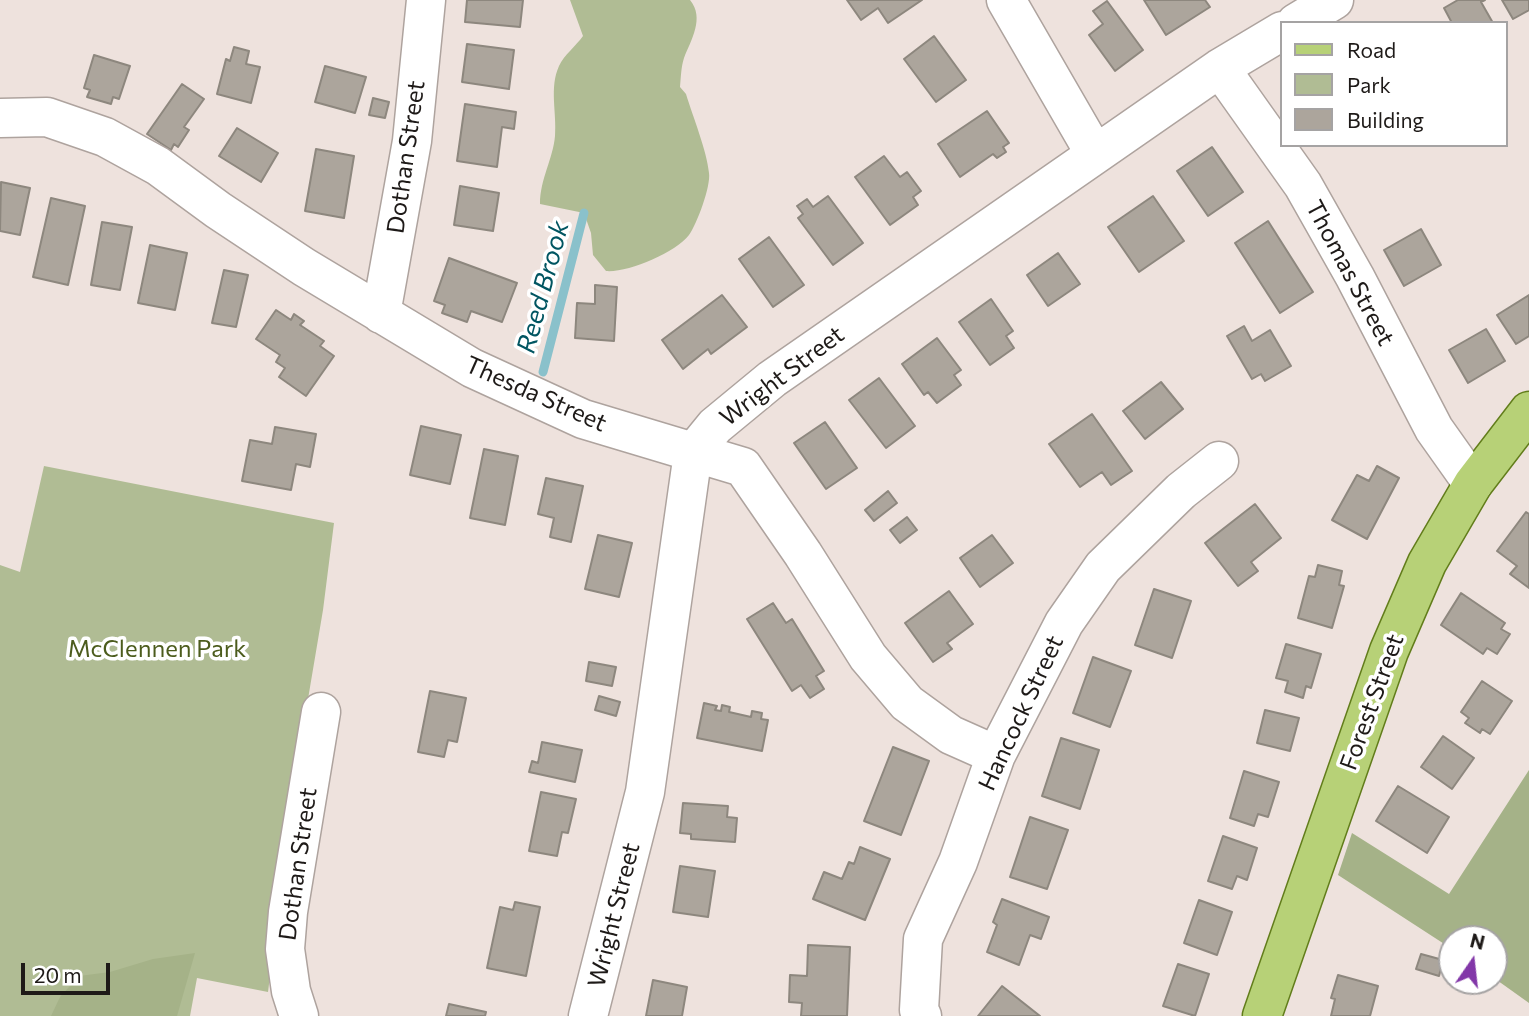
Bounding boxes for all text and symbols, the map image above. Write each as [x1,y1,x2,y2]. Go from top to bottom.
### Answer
legend [1280,21,1508,147]
text: Road [1347,37,1396,62]
text: Park [1347,72,1391,97]
street label: Dothan Street [381,79,431,235]
text: Building [1347,107,1424,132]
street label: Thomas Street [1300,195,1400,351]
water label: Reed Brook [510,217,576,357]
street label: Wright Street [714,320,850,432]
street label: Thesda Street [461,350,611,438]
street label: Forest Street [1334,630,1410,774]
street label: Hancock Street [972,631,1070,795]
park label: McClennen Park [68,635,246,663]
street label: Dothan Street [273,786,323,942]
street label: Wright Street [582,840,646,990]
north arrow [1438,925,1508,995]
text: N [1468,928,1487,954]
scale bar [24,950,114,994]
text: 20 m [34,962,82,987]

